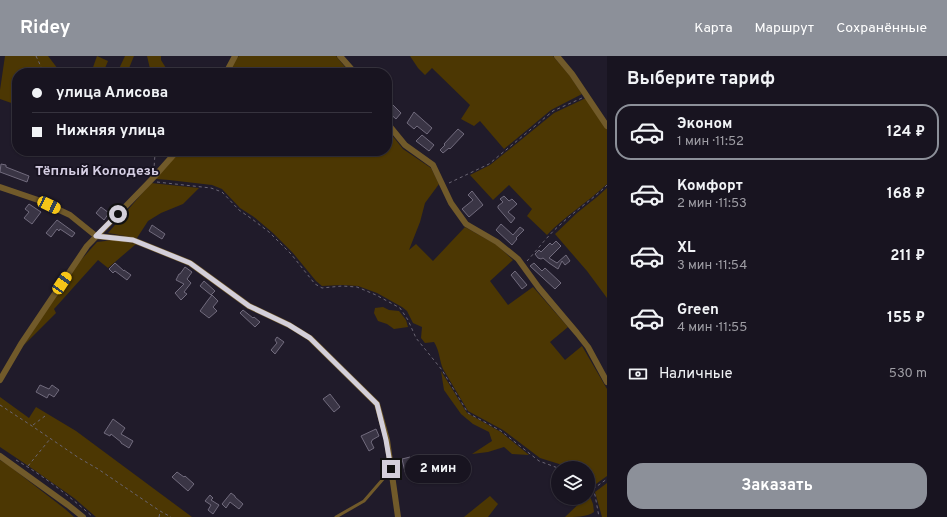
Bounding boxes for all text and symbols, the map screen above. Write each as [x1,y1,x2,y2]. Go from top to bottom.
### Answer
text: Ridey [20,16,70,40]
text: Карта [694,20,733,37]
text: Маршрут [755,20,814,37]
text: Сохранённые [836,20,927,37]
text: Выберите тариф [627,68,775,91]
text: улица Алисова [56,84,168,103]
icon: car [629,114,665,150]
text: Эконом [677,115,732,134]
text: Нижняя улица [56,122,165,141]
text: 124 ₽ [887,123,925,142]
text: 1 мин · 11:52 [677,134,744,150]
district label: Тёплый Колодезь [35,163,159,180]
icon: car [629,176,665,212]
text: Комфорт [677,177,743,196]
text: 168 ₽ [887,185,925,204]
car [36,194,62,216]
text: 2 мин · 11:53 [677,196,747,212]
route start [109,205,127,223]
icon: car [629,238,665,274]
text: XL [677,239,695,258]
text: 211 ₽ [890,247,925,266]
text: 3 мин · 11:54 [677,258,747,274]
car [50,270,74,296]
icon: car [629,300,665,336]
text: Green [677,301,719,320]
text: 155 ₽ [887,309,925,328]
text: 4 мин · 11:55 [677,320,747,336]
icon: cash [627,363,649,385]
text: Наличные [659,365,733,384]
text: 530 m [889,366,927,382]
callout: 2 мин [405,455,471,483]
route end [382,460,400,478]
text: 2 мин [420,461,456,477]
map controls [551,461,595,505]
button: layers [551,461,595,505]
button: Заказать [627,463,927,509]

